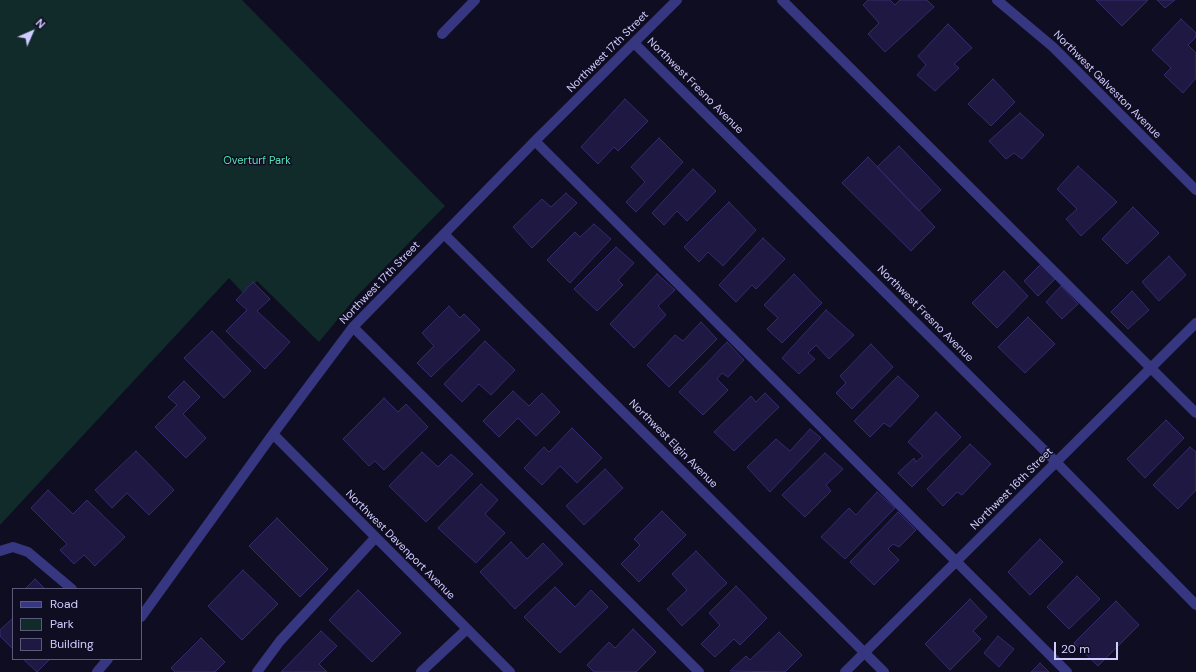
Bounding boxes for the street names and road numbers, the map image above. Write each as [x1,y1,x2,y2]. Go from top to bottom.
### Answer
street label: Northwest 17th Street [565,9,651,95]
street label: Northwest Galveston Avenue [1050,28,1164,142]
street label: Northwest Fresno Avenue [644,35,746,137]
street label: Northwest 17th Street [337,239,423,327]
street label: Northwest Fresno Avenue [874,263,976,365]
street label: Northwest Elgin Avenue [626,397,720,491]
street label: Northwest 16th Street [968,445,1056,533]
street label: Northwest Davenport Avenue [343,488,457,602]

